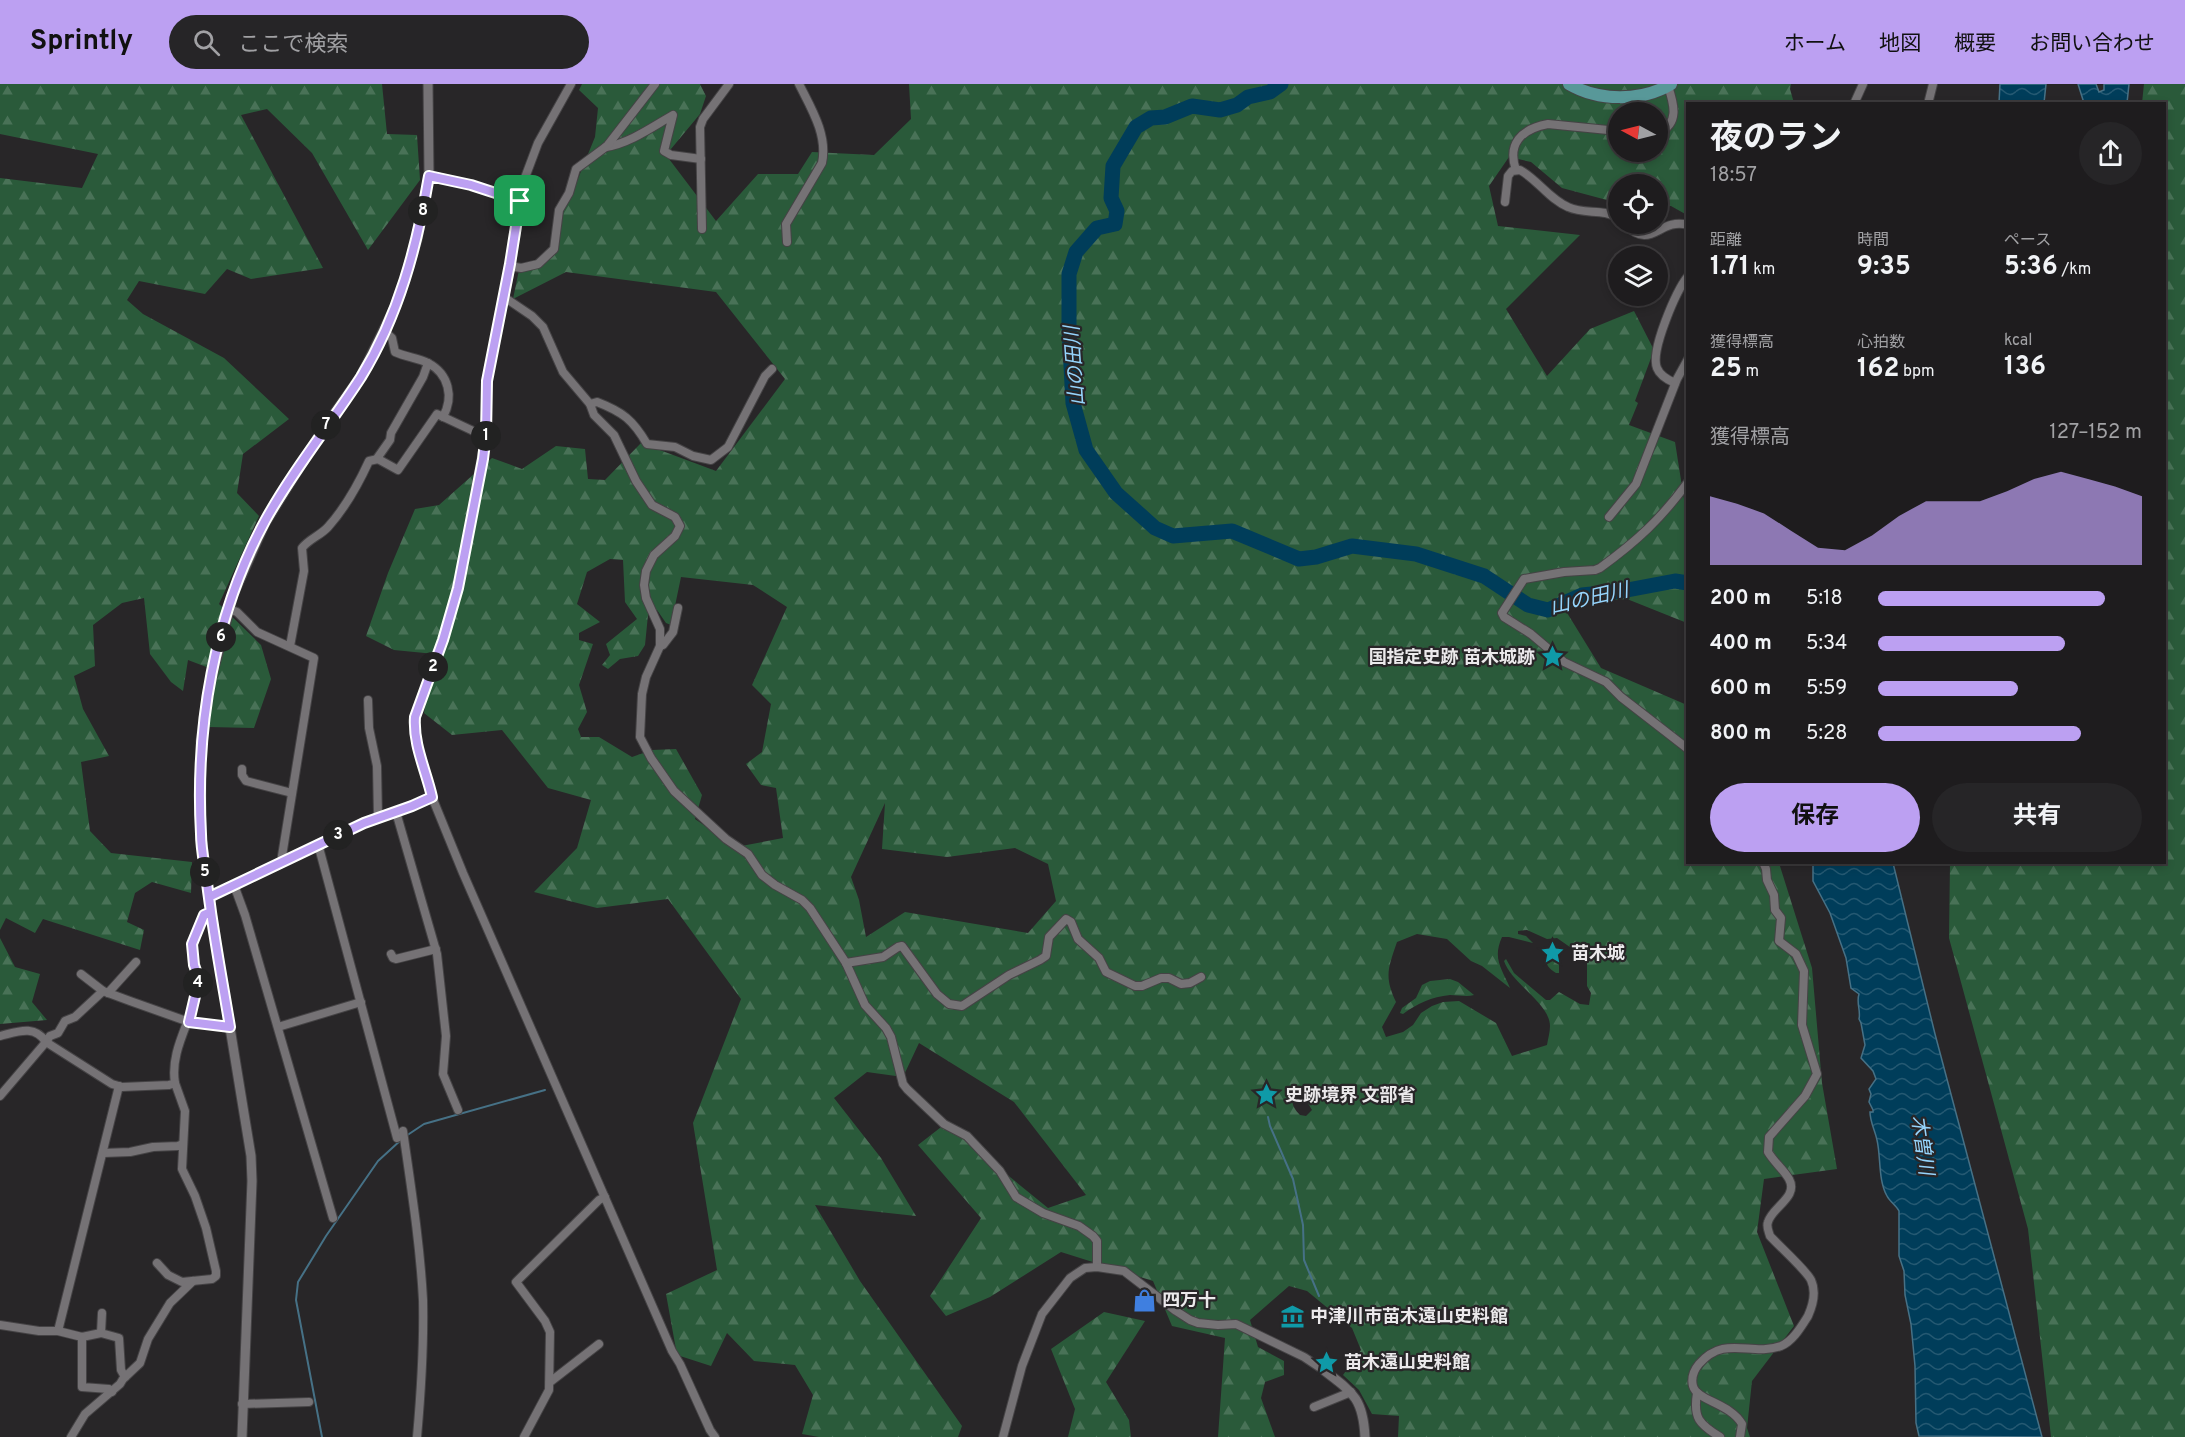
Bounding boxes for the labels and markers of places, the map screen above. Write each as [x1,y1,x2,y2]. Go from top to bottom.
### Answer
pin [494,175,545,226]
pin: 8 [408,196,438,226]
pin: 7 [311,410,341,440]
pin: 1 [471,421,501,451]
pin: 6 [206,622,236,652]
place icon: 国指定史跡 苗木城跡 [1540,644,1566,670]
place label: 国指定史跡 苗木城跡 [1369,647,1535,670]
pin: 2 [418,652,448,682]
pin: 3 [323,820,353,850]
pin: 5 [190,857,220,887]
place icon: 苗木城 [1540,940,1566,966]
place label: 苗木城 [1571,943,1625,966]
pin: 4 [183,968,213,998]
place icon: 史跡境界 文部省 [1254,1082,1280,1108]
place label: 史跡境界 文部省 [1285,1085,1416,1108]
shop icon: 四万十 [1131,1287,1157,1313]
place label: 四万十 [1162,1290,1216,1313]
museum icon: 中津川市苗木遠山史料館 [1279,1303,1305,1329]
place label: 中津川市苗木遠山史料館 [1310,1306,1508,1329]
place icon: 苗木遠山史料館 [1313,1349,1339,1375]
place label: 苗木遠山史料館 [1344,1352,1470,1375]

